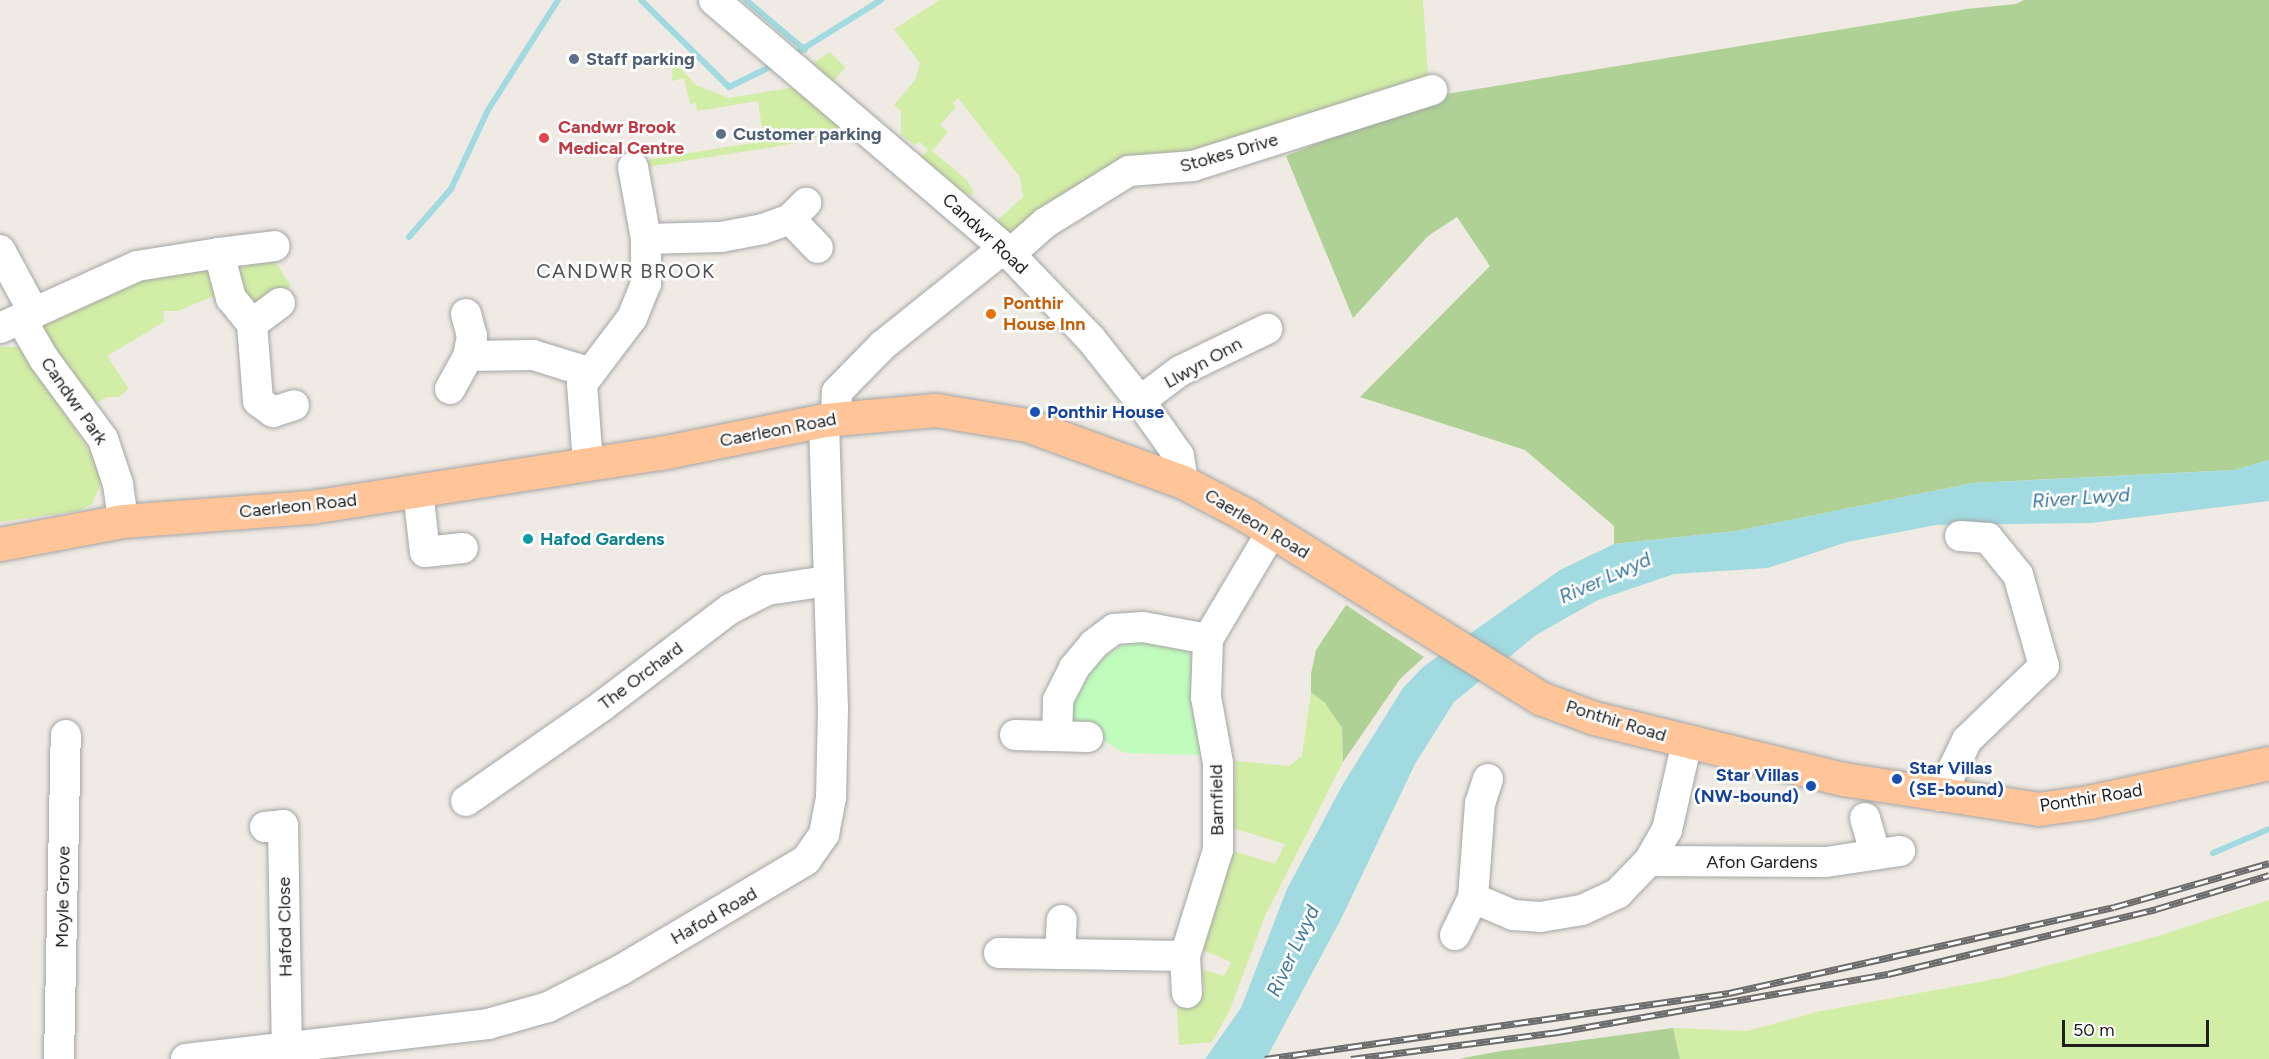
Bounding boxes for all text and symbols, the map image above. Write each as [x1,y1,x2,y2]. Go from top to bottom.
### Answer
place label: Staff parking [586,48,695,70]
marker: Staff parking [567,52,581,66]
place label: Candwr Brook Medical Centre [558,117,684,160]
place label: Customer parking [733,123,882,145]
marker: Customer parking [714,127,728,141]
marker: Candwr Brook Medical Centre [535,129,553,147]
street label: Stokes Drive [1177,129,1281,177]
street label: Candwr Road [938,189,1032,279]
district label: CANDWR BROOK [536,259,716,283]
place label: Ponthir House Inn [1003,293,1085,336]
marker: Ponthir House Inn [984,307,998,321]
street label: Llwyn Onn [1160,333,1246,393]
street label: Candwr Park [36,353,112,449]
place label: Ponthir House [1047,401,1164,423]
marker: Ponthir House [1028,405,1042,419]
street label: Caerleon Road [718,408,838,452]
water label: River Lwyd [2031,483,2131,513]
street label: Caerleon Road [1201,484,1313,564]
street label: Caerleon Road [238,489,358,523]
place label: Hafod Gardens [540,528,664,550]
marker: Hafod Gardens [521,532,535,546]
water label: River Lwyd [1555,547,1655,609]
street label: The Orchard [595,637,687,715]
street label: Ponthir Road [1563,696,1669,746]
place label: Star Villas (SE-bound) [1909,758,2004,800]
street label: Barnfield [1206,764,1228,836]
place label: Star Villas (NW-bound) [1694,765,1799,808]
marker: Star Villas (SE-bound) [1890,772,1904,786]
marker: Star Villas (NW-bound) [1804,779,1818,793]
street label: Ponthir Road [2038,779,2144,817]
street label: Moyle Grove [51,846,75,948]
street label: Afon Gardens [1706,851,1818,873]
street label: Hafod Close [273,877,297,977]
street label: Hafod Road [667,883,761,949]
water label: River Lwyd [1261,901,1325,1001]
scale bar [2065,1008,2212,1046]
text: 50 m [2073,1019,2115,1041]

